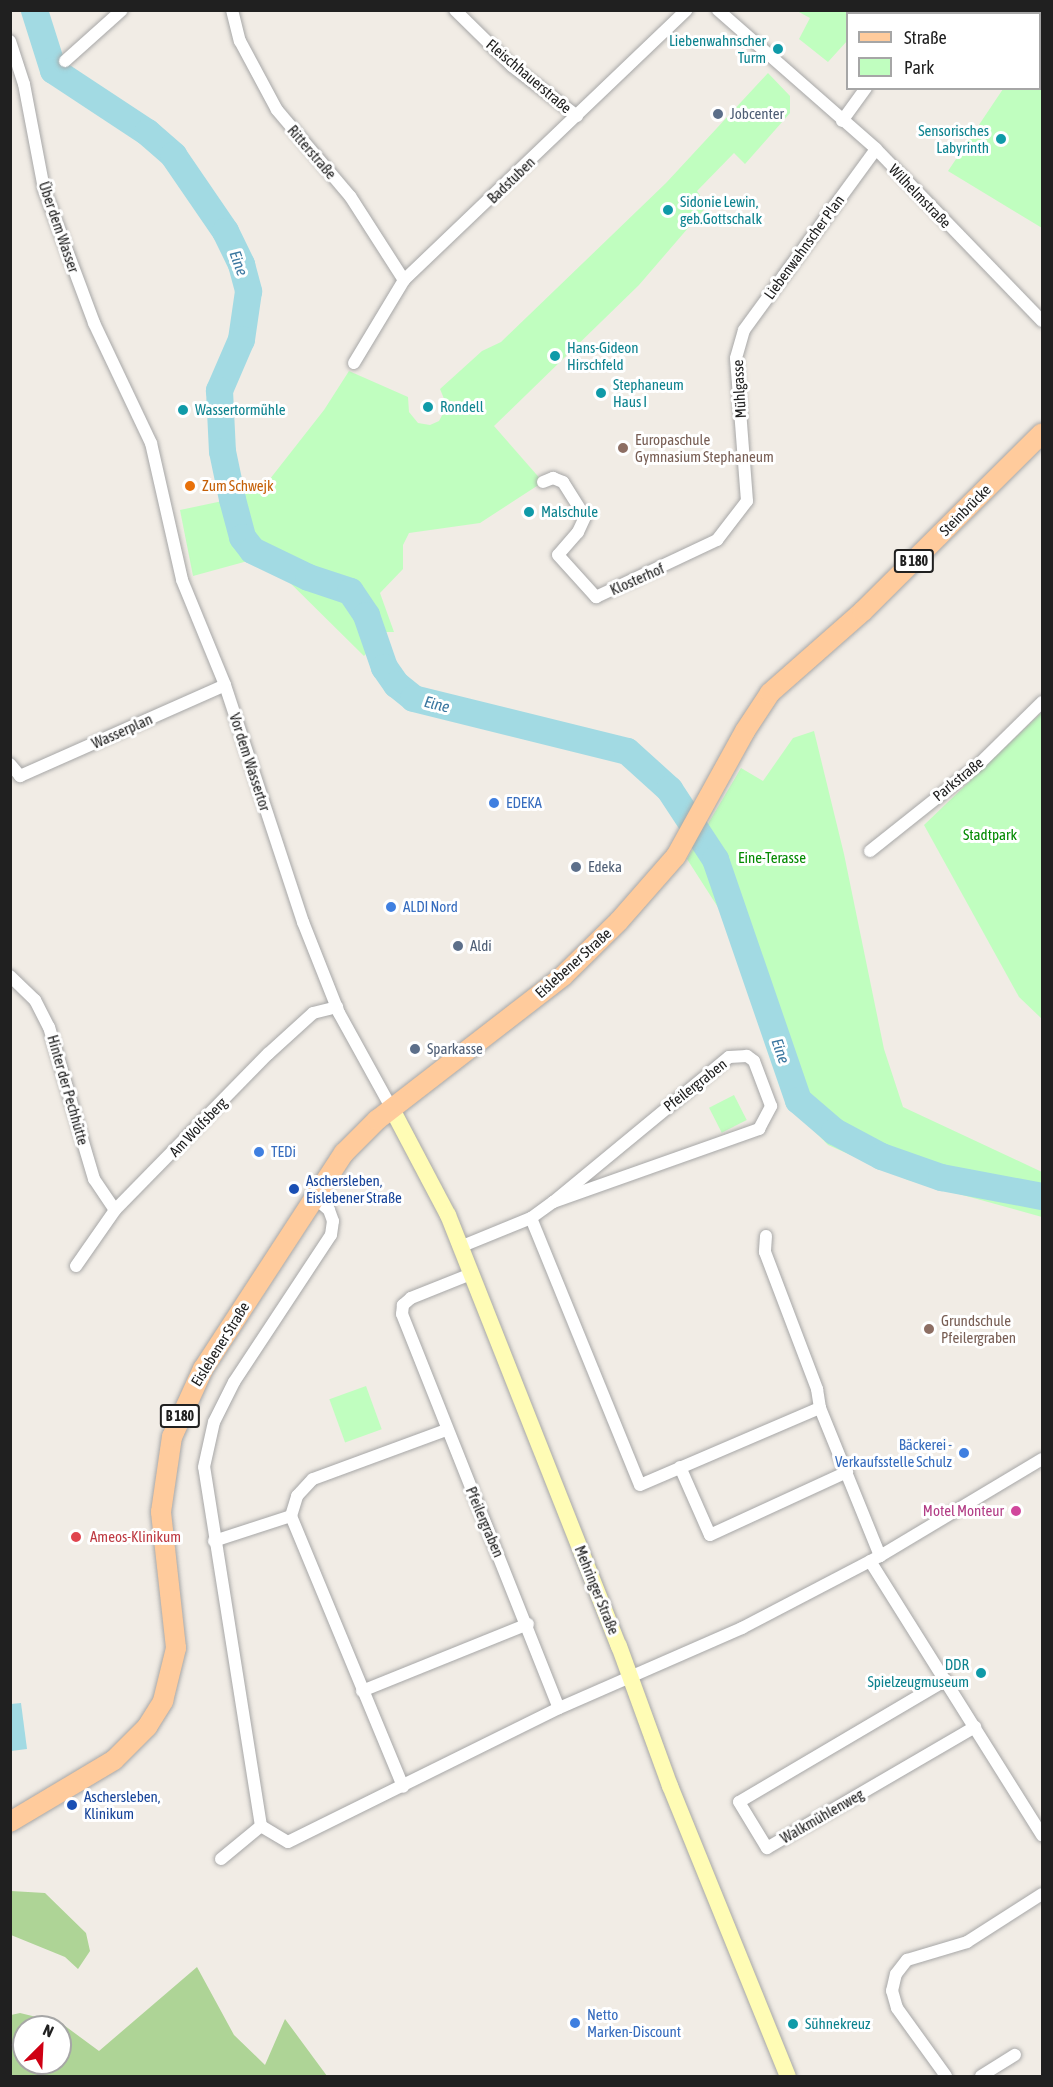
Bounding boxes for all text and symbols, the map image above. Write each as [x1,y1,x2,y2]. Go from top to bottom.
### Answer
legend [846,12,1041,90]
text: Straße [904,27,947,48]
place label: Liebenwahnscher Turm [669,31,766,66]
street label: Fleischhauerstraße [483,35,575,117]
marker: Liebenwahnscher Turm [771,42,785,56]
text: Park [904,57,934,78]
place label: Jobcenter [730,105,784,123]
marker: Jobcenter [711,107,725,121]
street label: Ritterstraße [284,121,340,183]
place label: Sensorisches Labyrinth [918,121,989,156]
marker: Sensorisches Labyrinth [994,132,1008,146]
street label: Badstuben [483,153,539,207]
street label: Wilhelmstraße [885,160,955,232]
street label: Über dem Wasser [35,179,83,275]
street label: Liebenwahnscher Plan [760,191,848,303]
place label: Sidonie Lewin, geb.Gottschalk [680,192,762,227]
marker: Sidonie Lewin, geb.Gottschalk [661,203,675,217]
water label: Eine [226,248,252,278]
place label: Hans-Gideon Hirschfeld [567,338,639,373]
marker: Hans-Gideon Hirschfeld [548,349,562,363]
street label: Mühlgasse [728,359,750,419]
place label: Stephaneum Haus I [613,375,684,410]
marker: Stephaneum Haus I [594,386,608,400]
place label: Rondell [440,398,484,416]
marker: Rondell [421,400,435,414]
place label: Wassertormühle [195,401,286,419]
marker: Wassertormühle [176,403,190,417]
place label: Europaschule Gymnasium Stephaneum [635,430,774,465]
marker: Europaschule Gymnasium Stephaneum [616,441,630,455]
place label: Zum Schwejk [202,477,274,495]
marker: Zum Schwejk [183,479,197,493]
street label: Steinbrücke [935,480,995,540]
place label: Malschule [541,503,598,521]
marker: Malschule [522,505,536,519]
road number: B 180 [893,550,935,572]
street label: Klosterhof [607,559,667,599]
water label: Eine [422,692,452,716]
street label: Wasserplan [89,710,155,752]
street label: Vor dem Wassertor [226,711,274,813]
street label: Parkstraße [929,753,987,805]
place label: EDEKA [506,794,542,812]
marker: EDEKA [487,796,501,810]
park label: Stadtpark [963,826,1017,844]
park label: Eine-Terasse [738,849,806,867]
place label: Edeka [588,858,622,876]
marker: Edeka [569,860,583,874]
place label: ALDI Nord [403,898,458,916]
marker: ALDI Nord [384,900,398,914]
street label: Eislebener Straße [531,924,615,1002]
place label: Aldi [470,937,492,955]
marker: Aldi [451,939,465,953]
street label: Hinter der Pechhütte [44,1033,92,1147]
water label: Eine [768,1036,794,1066]
place label: Sparkasse [427,1040,483,1058]
marker: Sparkasse [408,1042,422,1056]
street label: Pfeilergraben [660,1055,730,1115]
street label: Am Wolfsberg [165,1094,231,1160]
place label: TEDi [271,1143,296,1161]
marker: TEDi [252,1145,266,1159]
place label: Aschersleben, Eislebener Straße [306,1171,402,1206]
marker: Aschersleben, Eislebener Straße [287,1182,301,1196]
street label: Eislebener Straße [187,1299,253,1389]
place label: Grundschule Pfeilergraben [941,1311,1016,1346]
marker: Grundschule Pfeilergraben [922,1322,936,1336]
road number: B 180 [159,1405,201,1427]
place label: Bäckerei - Verkaufsstelle Schulz [835,1435,952,1470]
marker: Bäckerei - Verkaufsstelle Schulz [957,1446,971,1460]
street label: Pfeilergraben [462,1484,508,1560]
place label: Motel Monteur [923,1502,1004,1520]
marker: Motel Monteur [1009,1504,1023,1518]
marker: Ameos-Klinikum [67,1528,85,1546]
place label: Ameos-Klinikum [90,1528,181,1546]
street label: Mehringer Straße [571,1543,623,1637]
place label: DDR Spielzeugmuseum [867,1655,969,1690]
marker: DDR Spielzeugmuseum [974,1666,988,1680]
street label: Walkmühlenweg [777,1785,867,1847]
place label: Aschersleben, Klinikum [84,1787,160,1822]
marker: Aschersleben, Klinikum [65,1798,79,1812]
place label: Netto Marken-Discount [587,2005,681,2040]
north arrow [12,2015,72,2075]
place label: Sühnekreuz [805,2015,870,2033]
marker: Netto Marken-Discount [568,2016,582,2030]
marker: Sühnekreuz [786,2017,800,2031]
text: N [41,2020,56,2041]

